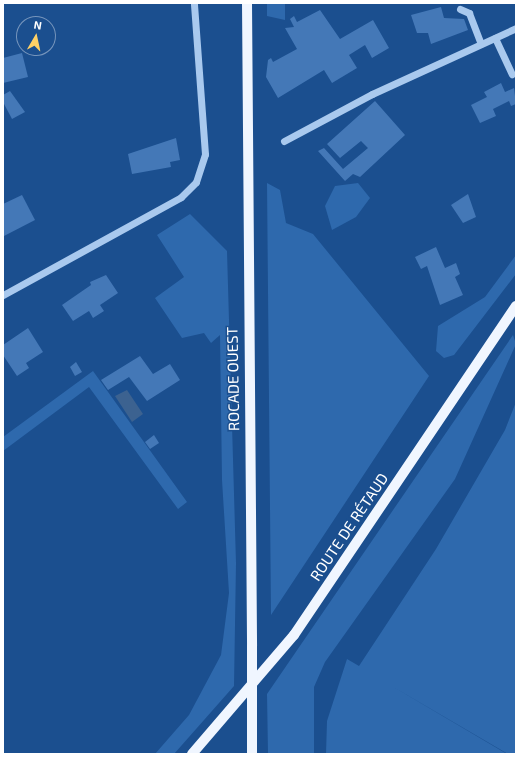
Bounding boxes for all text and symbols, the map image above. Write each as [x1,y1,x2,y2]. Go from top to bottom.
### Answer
north arrow [16,16,56,56]
text: N [33,18,43,32]
street label: ROCADE OUEST [223,327,243,431]
street label: ROUTE DE RÉTAUD [306,470,392,584]

